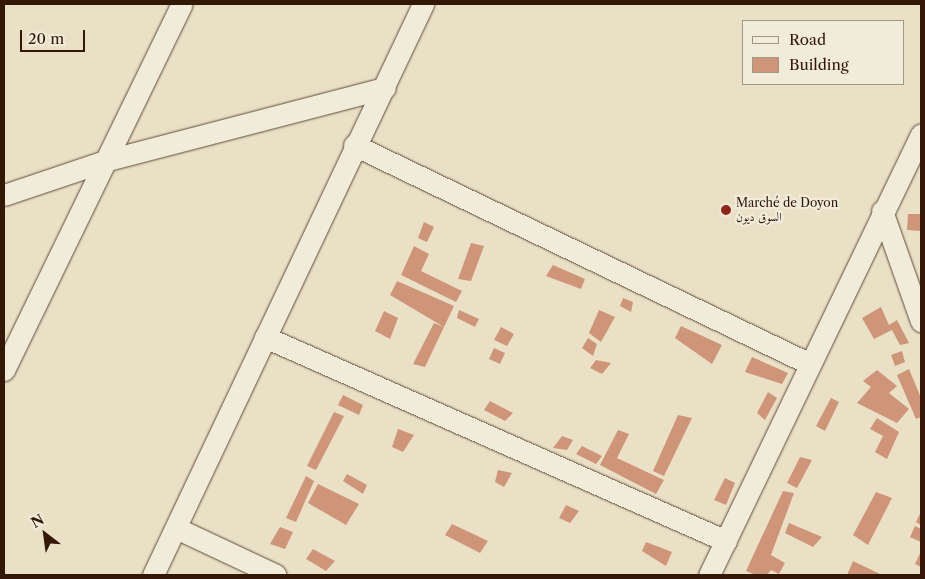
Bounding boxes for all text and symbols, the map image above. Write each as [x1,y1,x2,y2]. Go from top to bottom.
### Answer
scale bar [22,20,88,52]
legend [742,20,905,85]
text: 20 m [28,29,64,48]
text: Road [789,30,826,49]
text: Building [789,55,849,74]
place label: Marché de Doyon السوق ديون [736,196,838,224]
marker: Marché de Doyon السوق ديون [720,204,732,216]
north arrow [20,509,70,559]
text: N [28,510,47,532]

